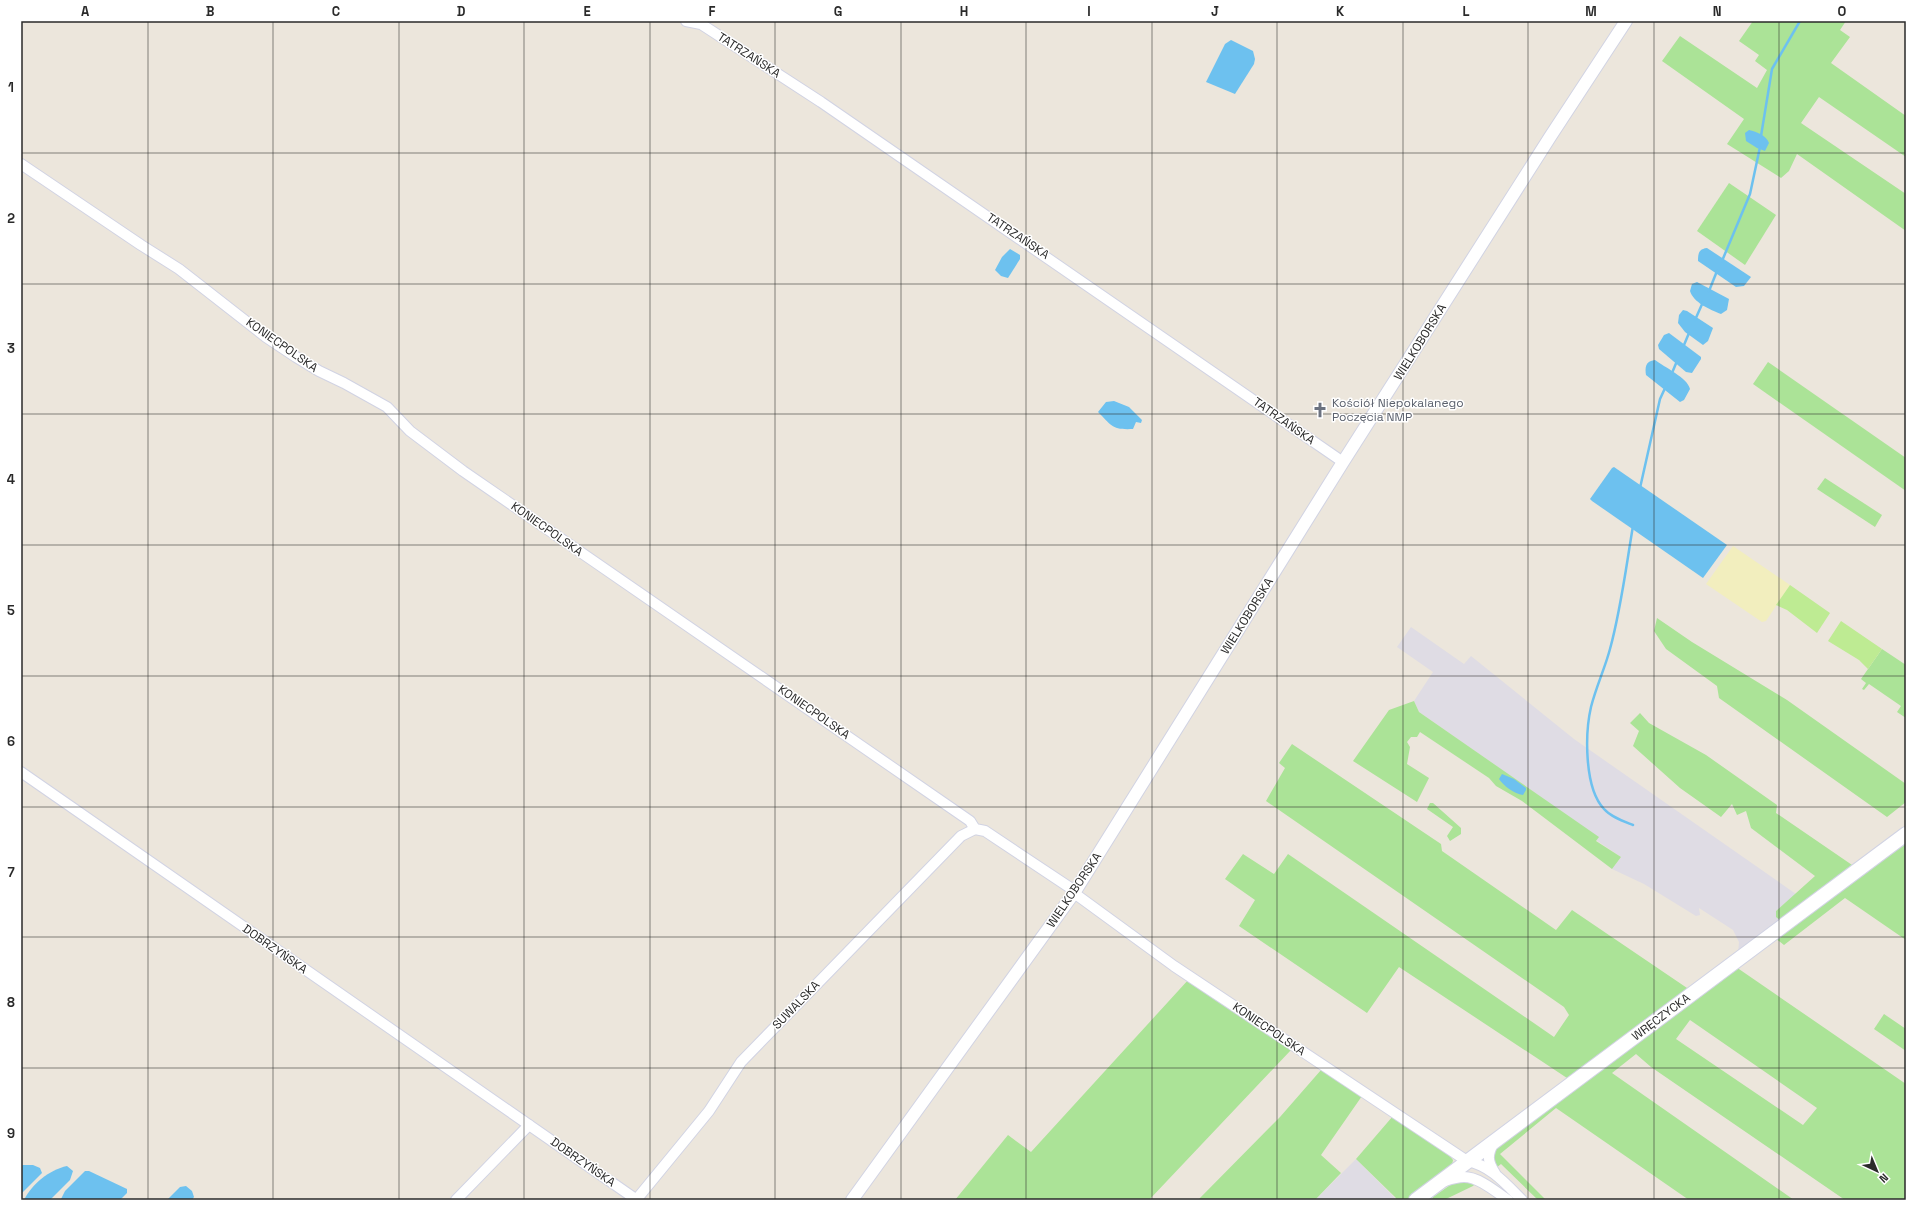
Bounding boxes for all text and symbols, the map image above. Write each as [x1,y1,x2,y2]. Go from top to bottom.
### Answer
text: A [81,3,90,20]
text: B [206,3,215,20]
text: C [332,3,340,20]
text: D [457,3,466,20]
text: E [583,3,591,20]
text: F [709,3,716,20]
text: G [834,3,842,20]
text: H [960,3,968,20]
text: I [1087,3,1091,20]
text: J [1211,3,1219,20]
text: K [1336,3,1345,20]
text: L [1462,3,1470,20]
text: M [1585,3,1597,20]
text: N [1713,3,1721,20]
text: O [1838,3,1847,20]
street label: TATRZAŃSKA [714,29,784,82]
text: 1 [8,79,14,96]
street label: TATRZAŃSKA [984,209,1053,263]
text: 2 [7,210,15,227]
street label: WIELKOBORSKA [1390,300,1450,383]
street label: KONIECPOLSKA [243,314,322,376]
text: 3 [7,340,15,357]
street label: TATRZAŃSKA [1250,394,1318,448]
place label: Kościół Niepokalanego Poczęcia NMP [1332,395,1464,425]
church icon: Kościół Niepokalanego Poczęcia NMP [1311,401,1329,419]
text: 4 [7,471,15,488]
street label: KONIECPOLSKA [508,498,587,560]
street label: WIELKOBORSKA [1217,574,1277,657]
text: 5 [7,602,15,619]
street label: KONIECPOLSKA [775,681,854,743]
text: 6 [7,733,15,750]
street label: WIELKOBORSKA [1043,849,1105,931]
text: 7 [7,864,15,881]
street label: DOBRZYŃSKA [239,921,311,977]
street label: SUWALSKA [769,977,824,1033]
street label: WRĘCZYCKA [1629,990,1694,1044]
text: 8 [7,994,15,1011]
street label: KONIECPOLSKA [1230,999,1309,1059]
text: 9 [7,1125,15,1142]
street label: DOBRZYŃSKA [547,1134,619,1190]
north arrow [1857,1151,1897,1191]
text: N [1876,1171,1891,1186]

